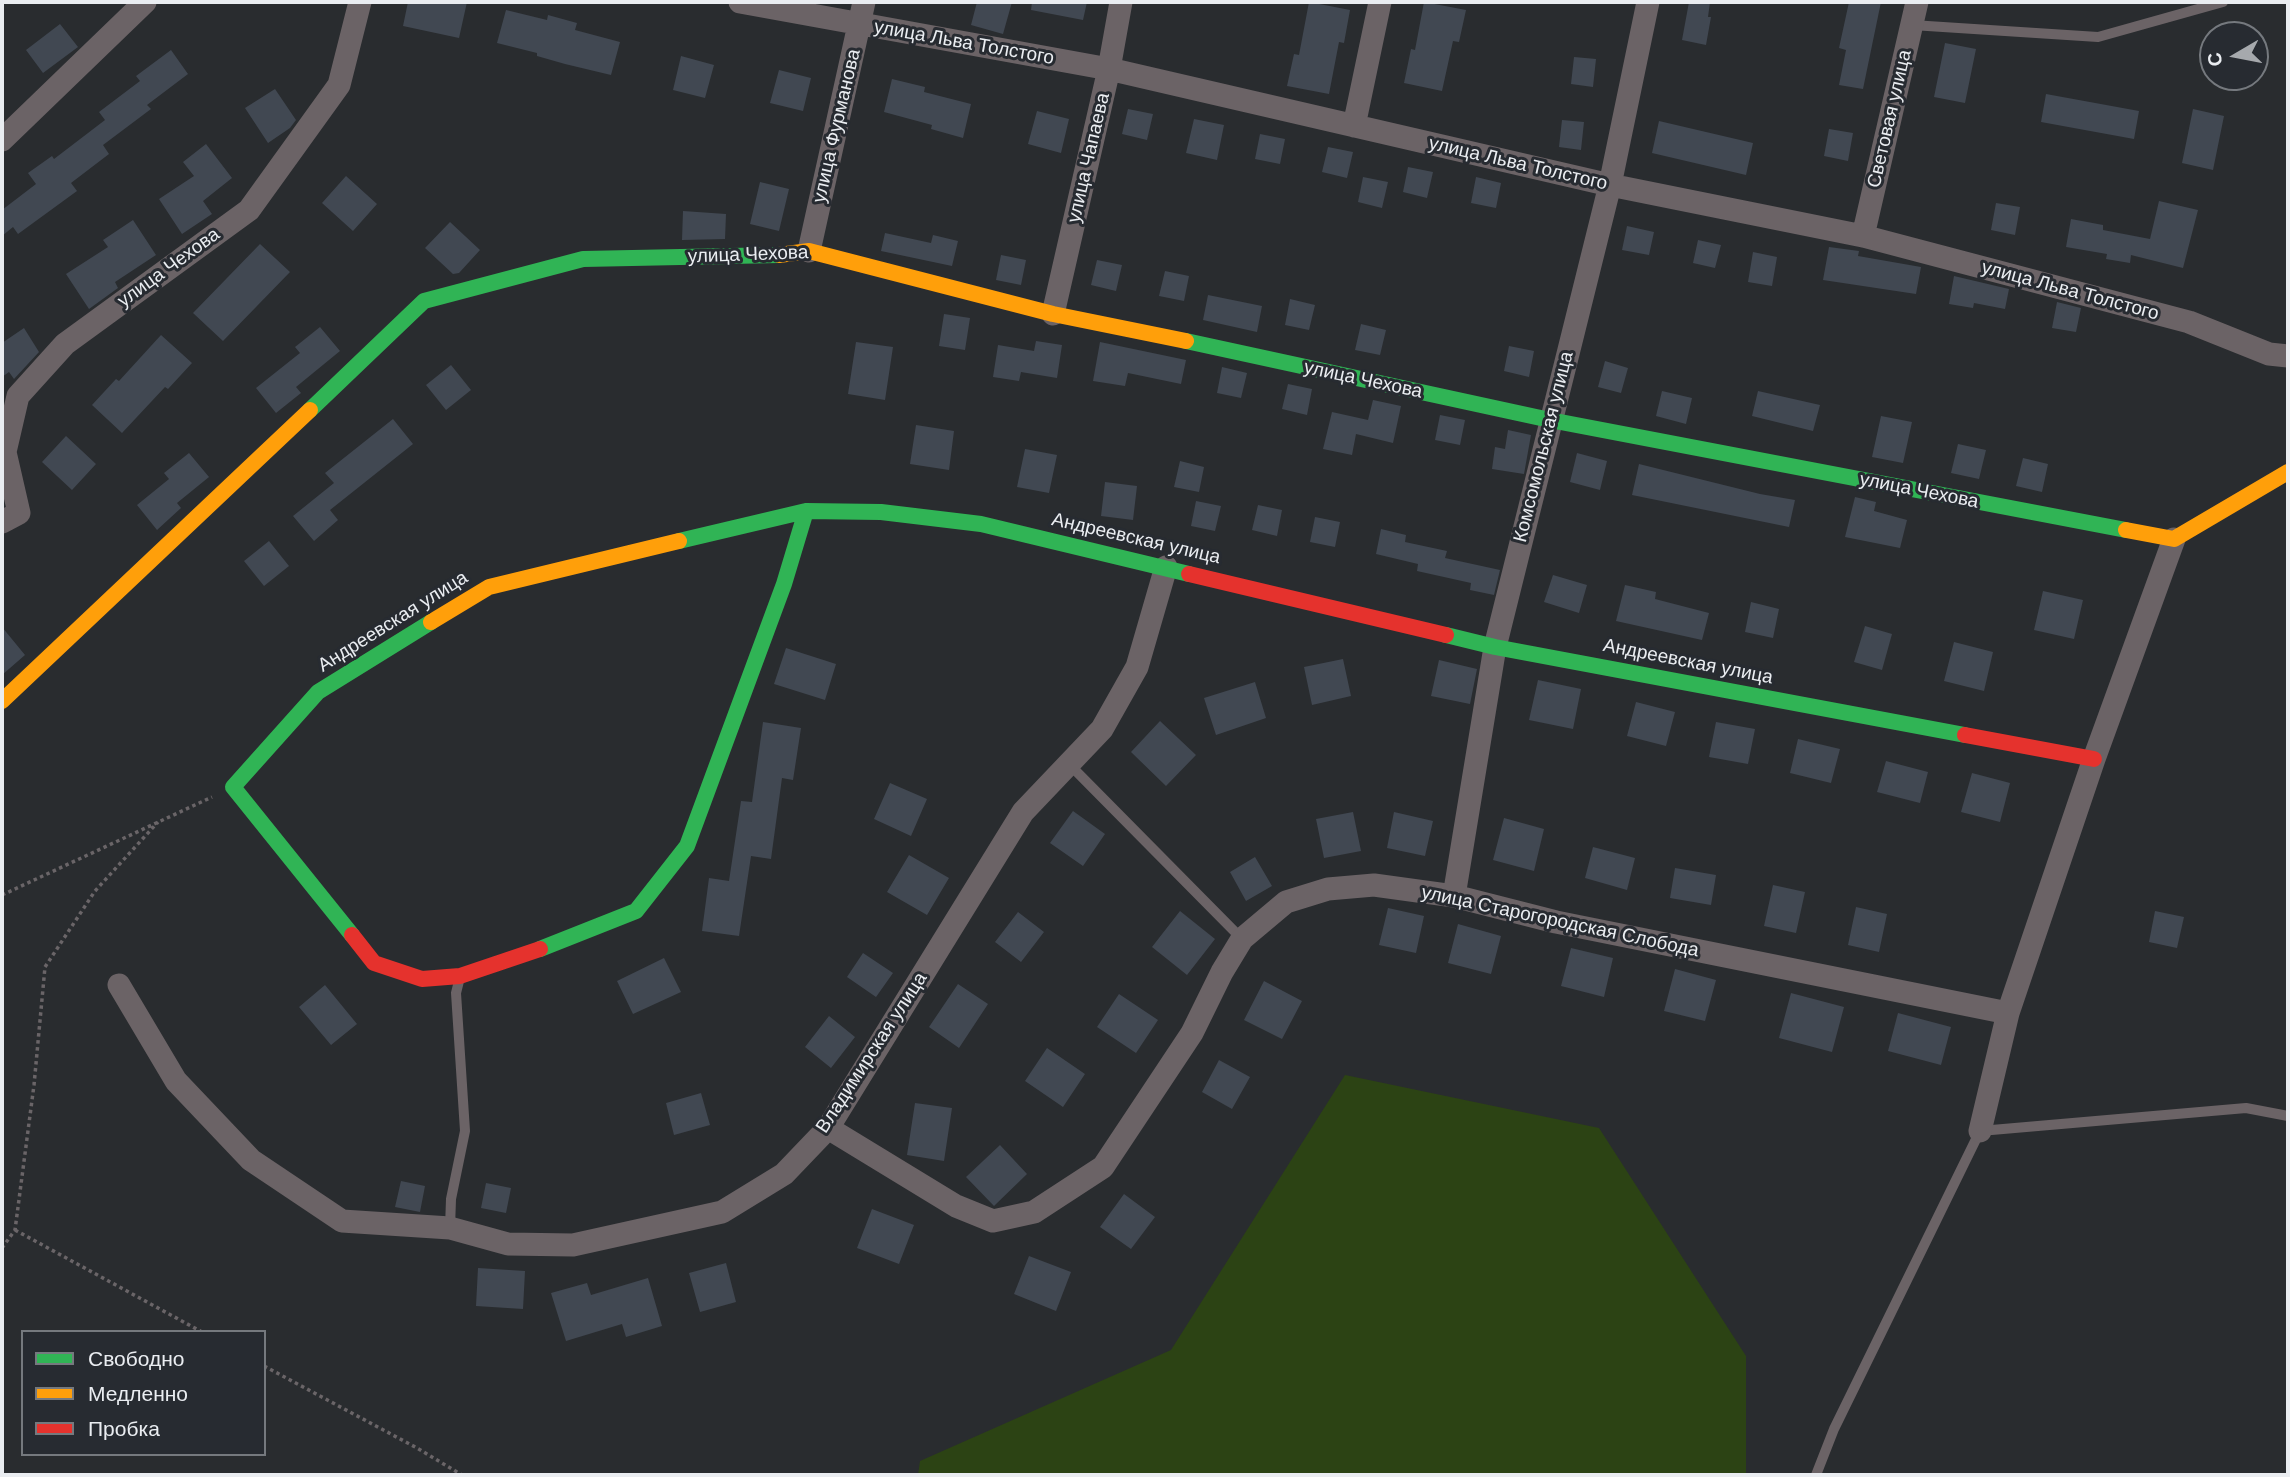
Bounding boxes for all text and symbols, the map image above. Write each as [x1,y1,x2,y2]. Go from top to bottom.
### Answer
street label: улица Льва Толстого [872,16,1056,70]
north arrow [2199,21,2269,91]
street label: улица Фурманова [808,47,866,205]
street label: Световая улица [1863,48,1917,190]
text: С [2203,51,2226,68]
street label: улица Чапаева [1063,91,1115,225]
street label: улица Льва Толстого [1426,132,1610,196]
street label: улица Чехова [114,223,224,313]
street label: улица Чехова [687,242,809,268]
street label: улица Льва Толстого [1979,256,2161,326]
street label: Комсомольская улица [1509,349,1579,545]
street label: улица Чехова [1302,356,1424,404]
street label: улица Чехова [1858,468,1980,514]
street label: Андреевская улица [1049,508,1223,570]
street label: Андреевская улица [314,567,472,677]
street label: Андреевская улица [1601,634,1775,690]
street label: улица Старогородская Слобода [1419,881,1701,963]
street label: Владимирская улица [812,968,932,1138]
legend [21,1330,266,1456]
text: Свободно [88,1347,185,1370]
text: Медленно [88,1382,188,1405]
text: Пробка [88,1417,160,1440]

